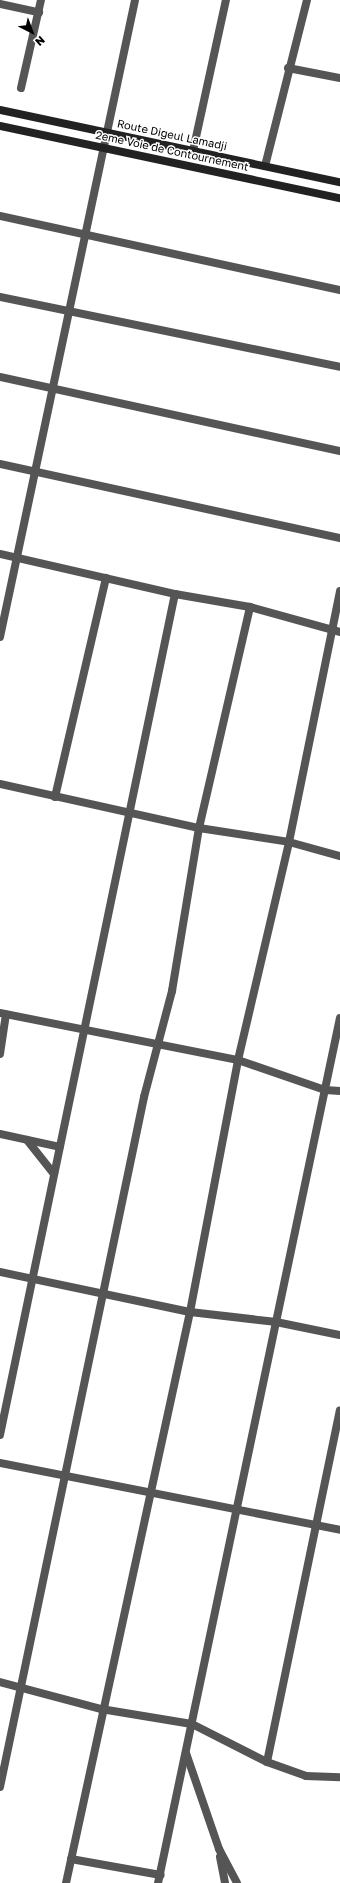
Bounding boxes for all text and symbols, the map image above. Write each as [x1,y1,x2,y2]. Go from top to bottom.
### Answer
north arrow [12,12,52,52]
text: N [33,34,48,49]
street label: Route Digeul Lamadji [116,117,228,153]
street label: 2eme Voie de Contournement [94,128,250,174]

